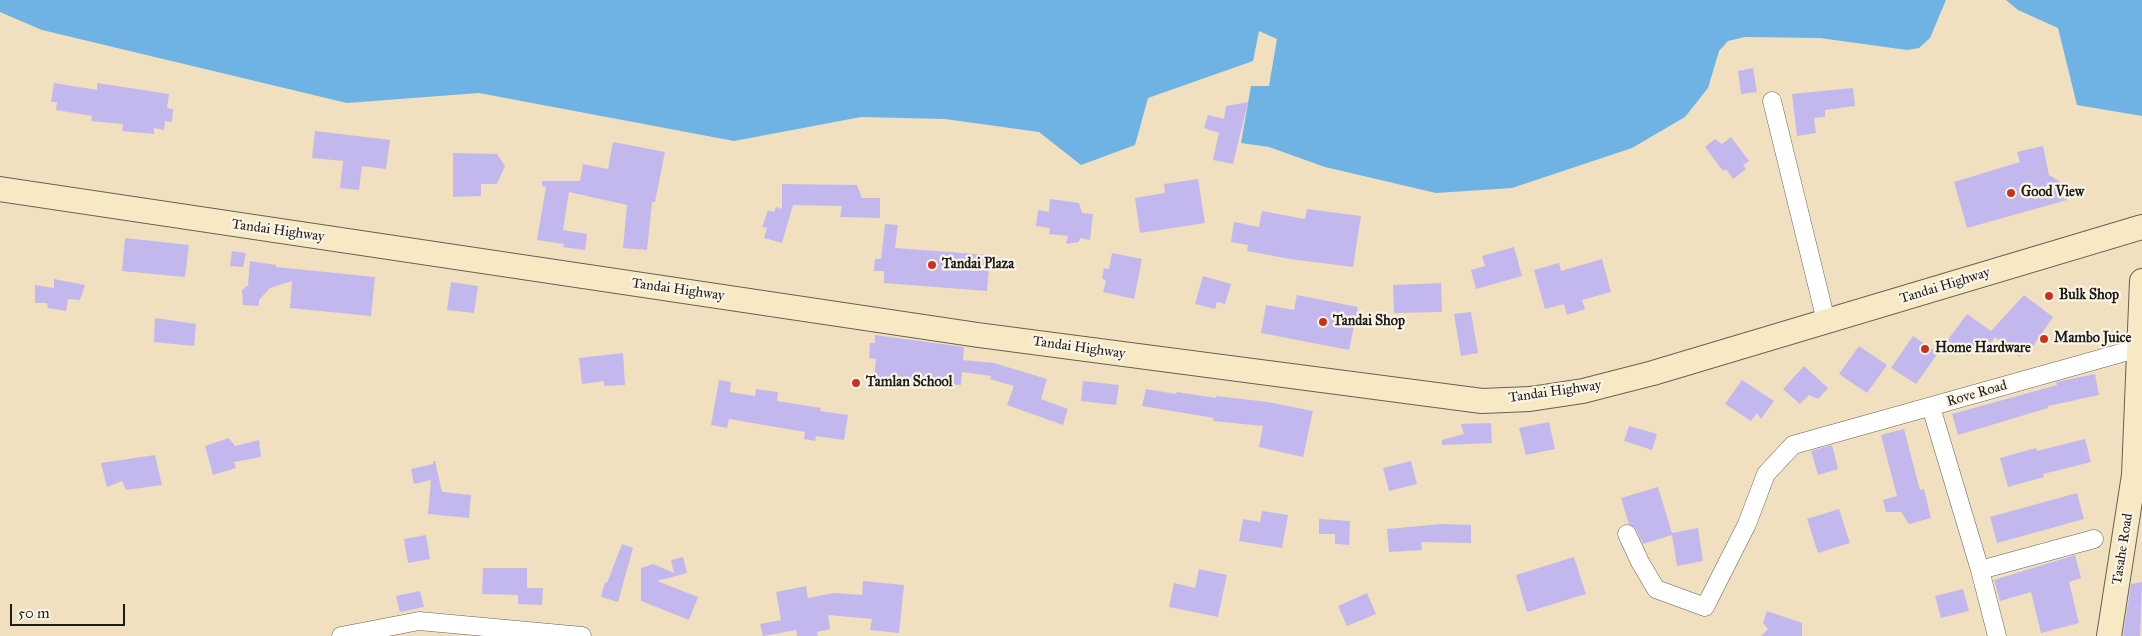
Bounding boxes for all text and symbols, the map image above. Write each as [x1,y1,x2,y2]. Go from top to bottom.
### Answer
place label: Good View [2021,185,2084,201]
marker: Good View [2005,187,2017,199]
street label: Tandai Highway [230,216,326,246]
place label: Tandai Plaza [942,257,1014,273]
marker: Tandai Plaza [926,259,938,271]
street label: Tandai Highway [1898,264,1992,308]
street label: Tandai Highway [630,275,726,305]
place label: Bulk Shop [2059,288,2119,304]
marker: Bulk Shop [2043,290,2055,302]
place label: Tandai Shop [1333,314,1405,330]
marker: Tandai Shop [1317,316,1329,328]
place label: Mambo Juice [2054,331,2131,347]
street label: Tandai Highway [1031,333,1127,363]
marker: Mambo Juice [2038,333,2050,345]
place label: Home Hardware [1935,341,2031,357]
marker: Home Hardware [1919,343,1931,355]
place label: Tamlan School [866,375,952,391]
marker: Tamlan School [850,377,862,389]
street label: Tandai Highway [1507,377,1603,407]
street label: Rove Road [1945,377,2009,411]
street label: Tasahe Road [2109,512,2137,586]
scale bar [12,594,128,626]
text: 50 m [18,604,50,622]

